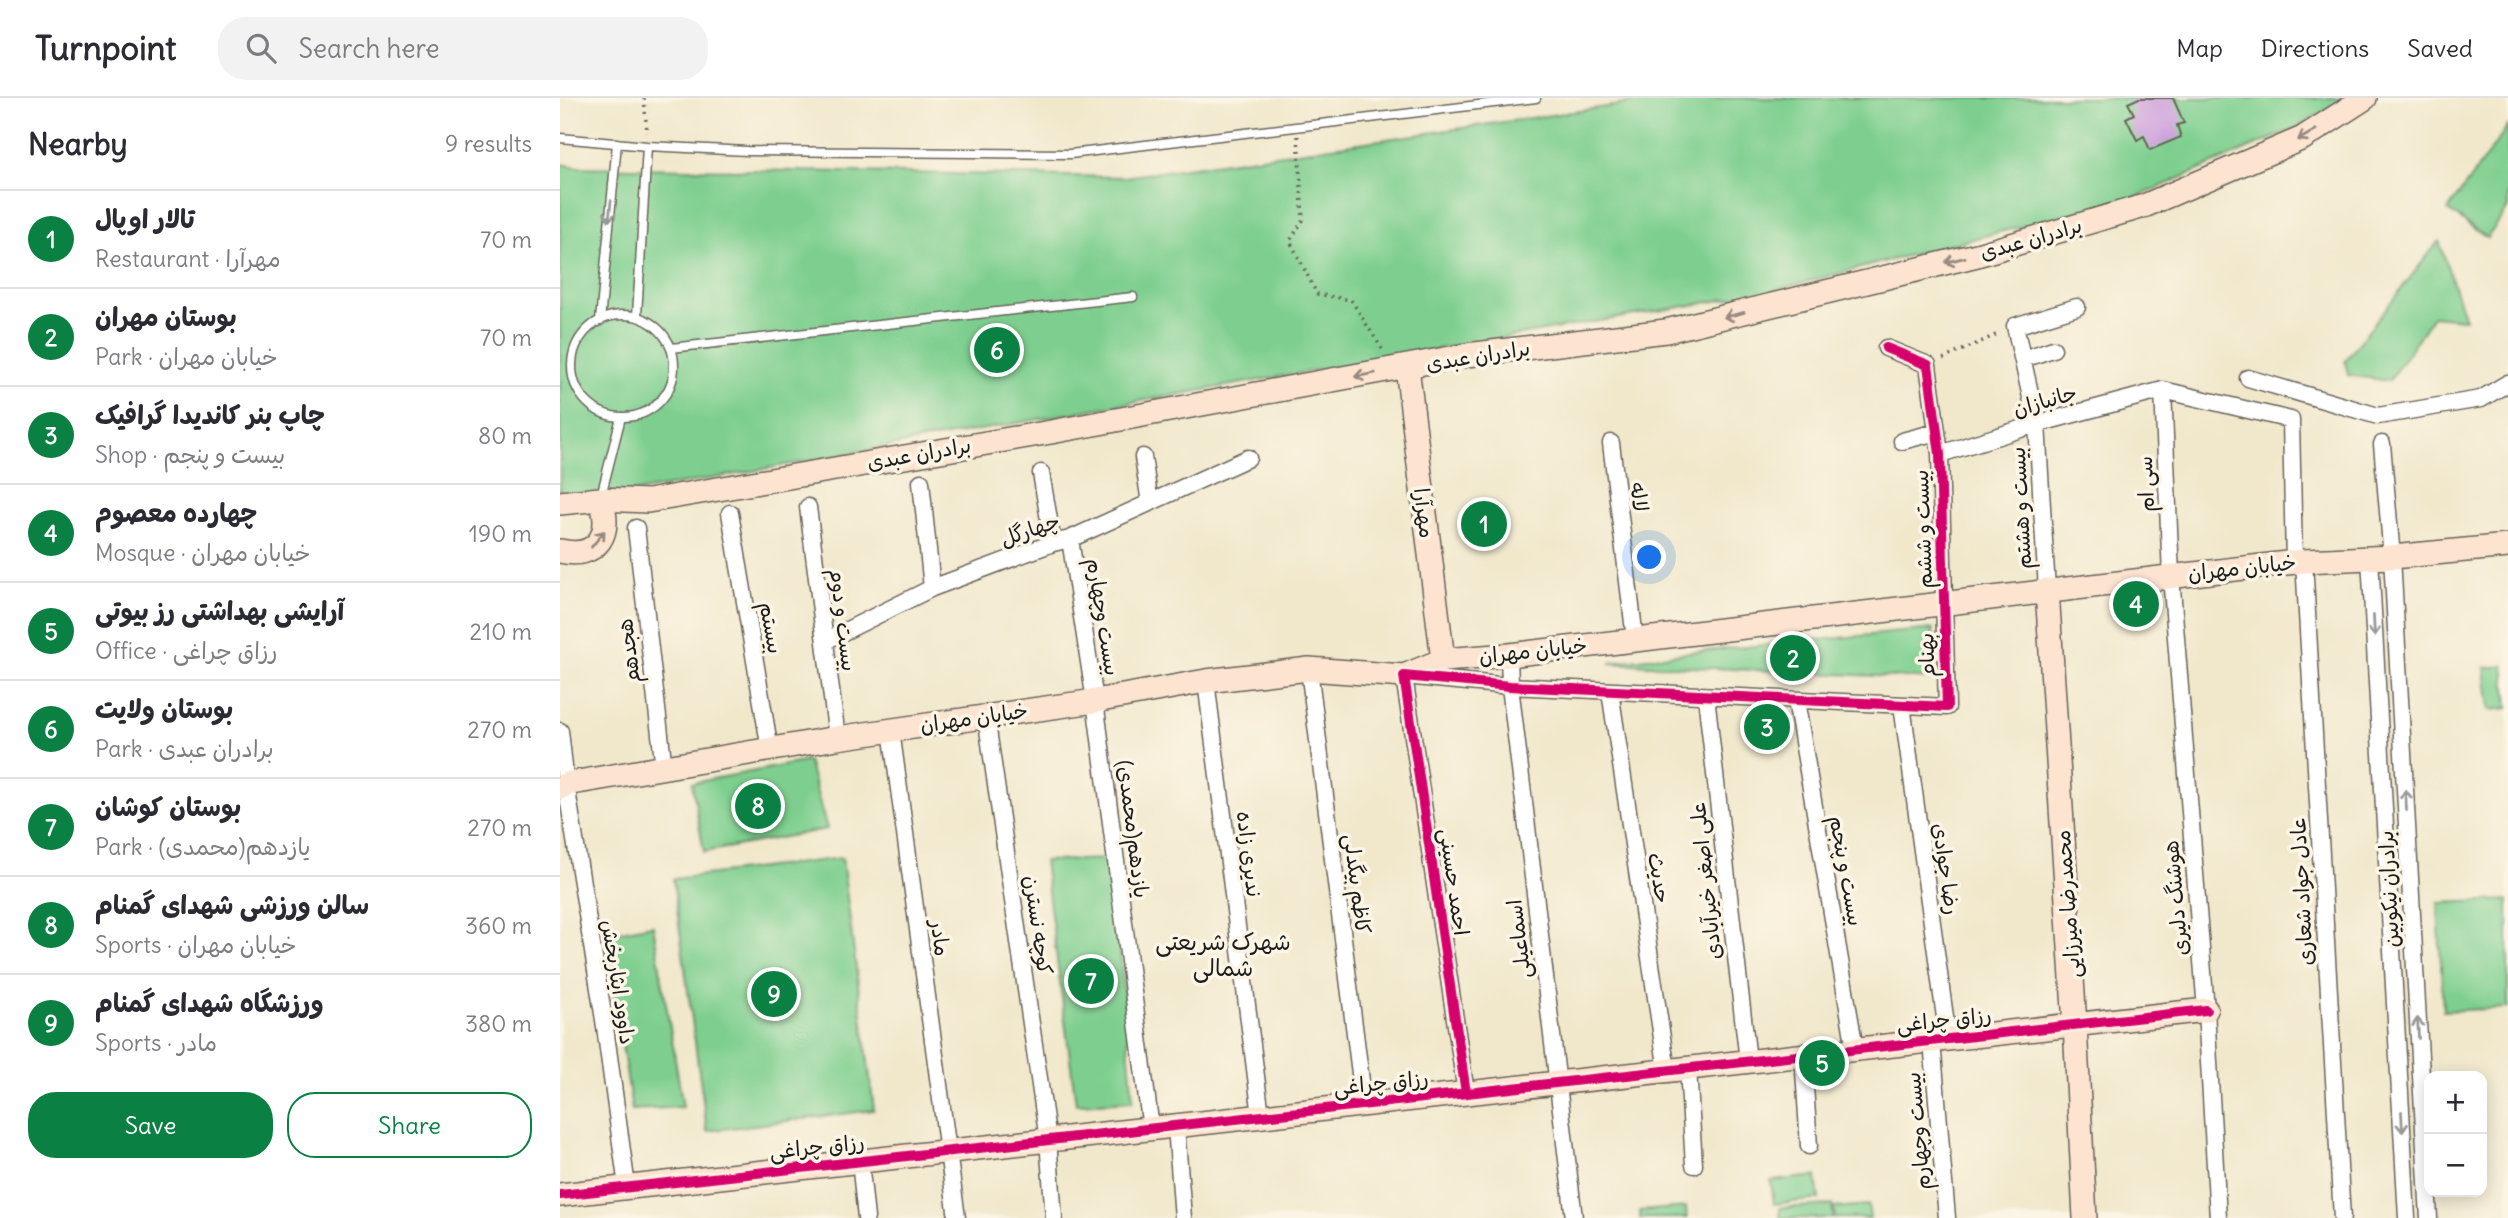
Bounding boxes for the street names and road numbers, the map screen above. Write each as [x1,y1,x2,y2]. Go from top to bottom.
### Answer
street label: برادران عبدی [1977,211,2085,266]
street label: برادران عبدی [1424,334,1532,377]
street label: جانبازان [2010,379,2080,422]
street label: برادران عبدی [865,431,973,476]
street label: بیست و هشتم [2004,446,2040,570]
street label: سی ام [2131,455,2163,513]
street label: بیست و ششم [1907,469,1941,589]
street label: لاله [1624,481,1655,513]
street label: مهرآرا [1408,486,1441,540]
street label: چهارگل [996,507,1063,552]
street label: خیابان مهران [2186,548,2297,587]
street label: بیست وچهارم [1078,556,1126,678]
street label: بیست و دوم [821,567,863,673]
street label: بیستم [751,600,789,656]
street label: هجدهم [611,617,649,685]
street label: خیابان مهران [1477,631,1588,670]
street label: بهنام [1912,632,1944,678]
street label: خیابان مهران [918,697,1030,738]
street label: یازدهم(محمدی) [1109,758,1155,900]
street label: علی اصغر خیرآبادی [1684,801,1728,961]
street label: ندیری زاده [1231,809,1268,899]
street label: بیست و پنجم [1821,814,1869,929]
street label: عادل جواد شعاری [2284,816,2319,966]
street label: رضا جوادی [1927,821,1966,917]
street label: احمد حسینی [1433,827,1475,937]
street label: محمدرضا میرزایی [2049,829,2087,979]
street label: برادران نیکوبین [2372,830,2405,948]
street label: کاظم بیگدلی [1335,833,1377,936]
street label: هوشنگ دلیری [2157,839,2194,957]
street label: حدیث [1642,851,1677,905]
street label: کوچه نسترن [1018,874,1059,976]
street label: اسماعیلی [1500,898,1538,980]
street label: مادر [924,916,956,958]
street label: داوود ایثاربخش [595,918,642,1046]
street label: رزاق چراغی [1895,1001,1993,1039]
street label: رزاق چراغی [1332,1064,1430,1102]
street label: بیست وچهارم [1899,1071,1939,1191]
street label: رزاق چراغی [768,1128,866,1166]

